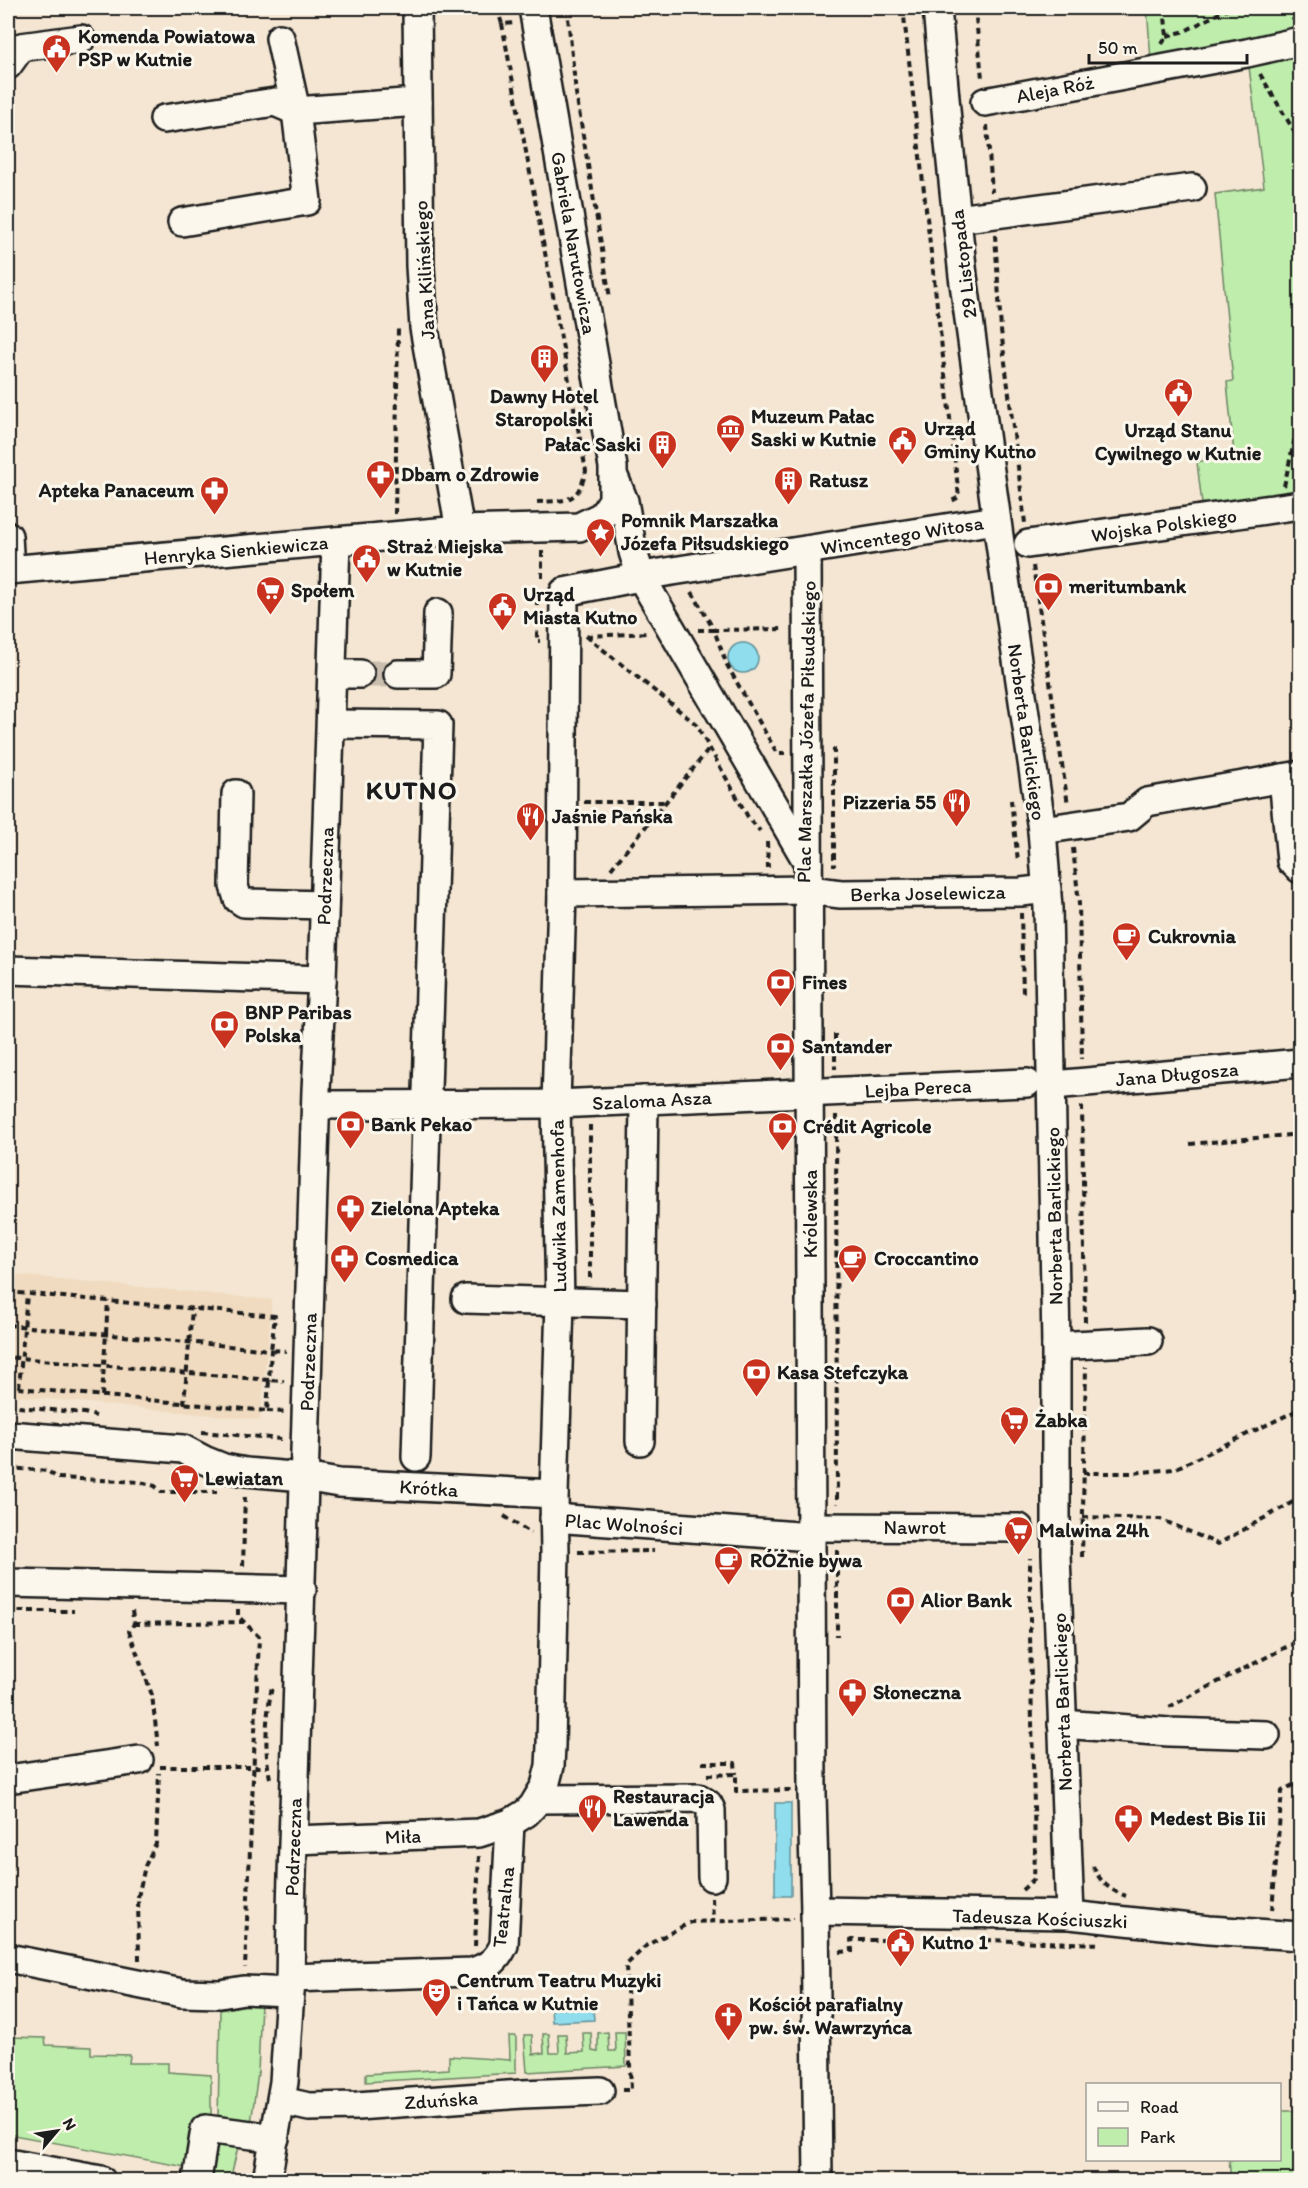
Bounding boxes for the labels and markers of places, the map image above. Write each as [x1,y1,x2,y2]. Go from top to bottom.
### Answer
place label: Komenda Powiatowa PSP w Kutnie [78,24,255,71]
public building icon: Komenda Powiatowa PSP w Kutnie [41,32,73,74]
building icon: Dawny Hotel Staropolski [528,342,560,384]
public building icon: Urząd Stanu Cywilnego w Kutnie [1162,376,1194,418]
place label: Dawny Hotel Staropolski [490,384,599,432]
place label: Muzeum Pałac Saski w Kutnie [751,404,877,451]
museum icon: Muzeum Pałac Saski w Kutnie [714,412,746,454]
place label: Urząd Gminy Kutno [924,416,1036,464]
place label: Urząd Stanu Cywilnego w Kutnie [1095,418,1262,466]
public building icon: Urząd Gminy Kutno [887,424,919,466]
building icon: Pałac Saski [646,428,678,470]
place label: Pałac Saski [544,432,641,456]
pharmacy icon: Dbam o Zdrowie [364,458,396,500]
place label: Dbam o Zdrowie [401,462,539,486]
building icon: Ratusz [772,464,804,506]
place label: Ratusz [809,468,869,492]
pharmacy icon: Apteka Panaceum [199,474,231,516]
place label: Apteka Panaceum [38,478,194,503]
place label: Pomnik Marszałka Józefa Piłsudskiego [620,508,789,556]
place icon: Pomnik Marszałka Józefa Piłsudskiego [584,516,616,558]
place label: Straż Miejska w Kutnie [387,534,504,581]
public building icon: Straż Miejska w Kutnie [350,542,382,584]
bank icon: meritumbank [1032,570,1064,612]
supermarket icon: Społem [254,574,286,616]
place label: meritumbank [1068,574,1187,598]
place label: Społem [291,578,355,603]
place label: Urząd Miasta Kutno [523,582,637,629]
public building icon: Urząd Miasta Kutno [486,590,518,632]
restaurant icon: Pizzeria 55 [941,786,973,828]
place label: Pizzeria 55 [843,790,936,814]
restaurant icon: Jaśnie Pańska [515,800,547,842]
place label: Jaśnie Pańska [551,804,673,828]
cafe icon: Cukrovnia [1111,920,1143,962]
place label: Cukrovnia [1148,924,1236,948]
bank icon: Fines [765,966,797,1008]
place label: Fines [802,970,847,994]
place label: BNP Paribas Polska [245,1000,352,1047]
bank icon: BNP Paribas Polska [208,1008,240,1050]
bank icon: Santander [765,1030,797,1072]
place label: Santander [802,1034,892,1058]
bank icon: Bank Pekao [334,1108,366,1150]
bank icon: Crédit Agricole [766,1110,798,1152]
place label: Bank Pekao [371,1112,472,1136]
place label: Crédit Agricole [803,1114,932,1139]
pharmacy icon: Zielona Apteka [334,1192,366,1234]
place label: Zielona Apteka [371,1196,500,1221]
pharmacy icon: Cosmedica [328,1242,360,1284]
cafe icon: Croccantino [837,1242,869,1284]
place label: Cosmedica [365,1246,459,1270]
place label: Croccantino [874,1246,979,1270]
bank icon: Kasa Stefczyka [740,1356,772,1398]
place label: Kasa Stefczyka [777,1360,909,1385]
supermarket icon: Żabka [998,1404,1030,1446]
place label: Żabka [1035,1408,1087,1432]
supermarket icon: Lewiatan [168,1462,200,1504]
place label: Lewiatan [205,1466,284,1490]
supermarket icon: Malwina 24h [1002,1514,1034,1556]
place label: Malwina 24h [1039,1518,1149,1542]
cafe icon: RÓŻnie bywa [713,1544,745,1586]
place label: RÓŻnie bywa [750,1548,863,1573]
bank icon: Alior Bank [884,1584,916,1626]
place label: Alior Bank [920,1588,1012,1612]
pharmacy icon: Słoneczna [836,1676,868,1718]
place label: Słoneczna [873,1680,962,1704]
place label: Restauracja Lawenda [613,1784,715,1831]
restaurant icon: Restauracja Lawenda [576,1792,608,1834]
pharmacy icon: Medest Bis Iii [1113,1802,1145,1844]
place label: Medest Bis Iii [1150,1806,1266,1830]
public building icon: Kutno 1 [885,1926,917,1968]
place label: Kutno 1 [922,1930,988,1954]
place label: Centrum Teatru Muzyki i Tańca w Kutnie [457,1968,661,2015]
theatre icon: Centrum Teatru Muzyki i Tańca w Kutnie [420,1976,452,2018]
place label: Kościół parafialny pw. św. Wawrzyńca [748,1992,913,2040]
church icon: Kościół parafialny pw. św. Wawrzyńca [712,2000,744,2042]

